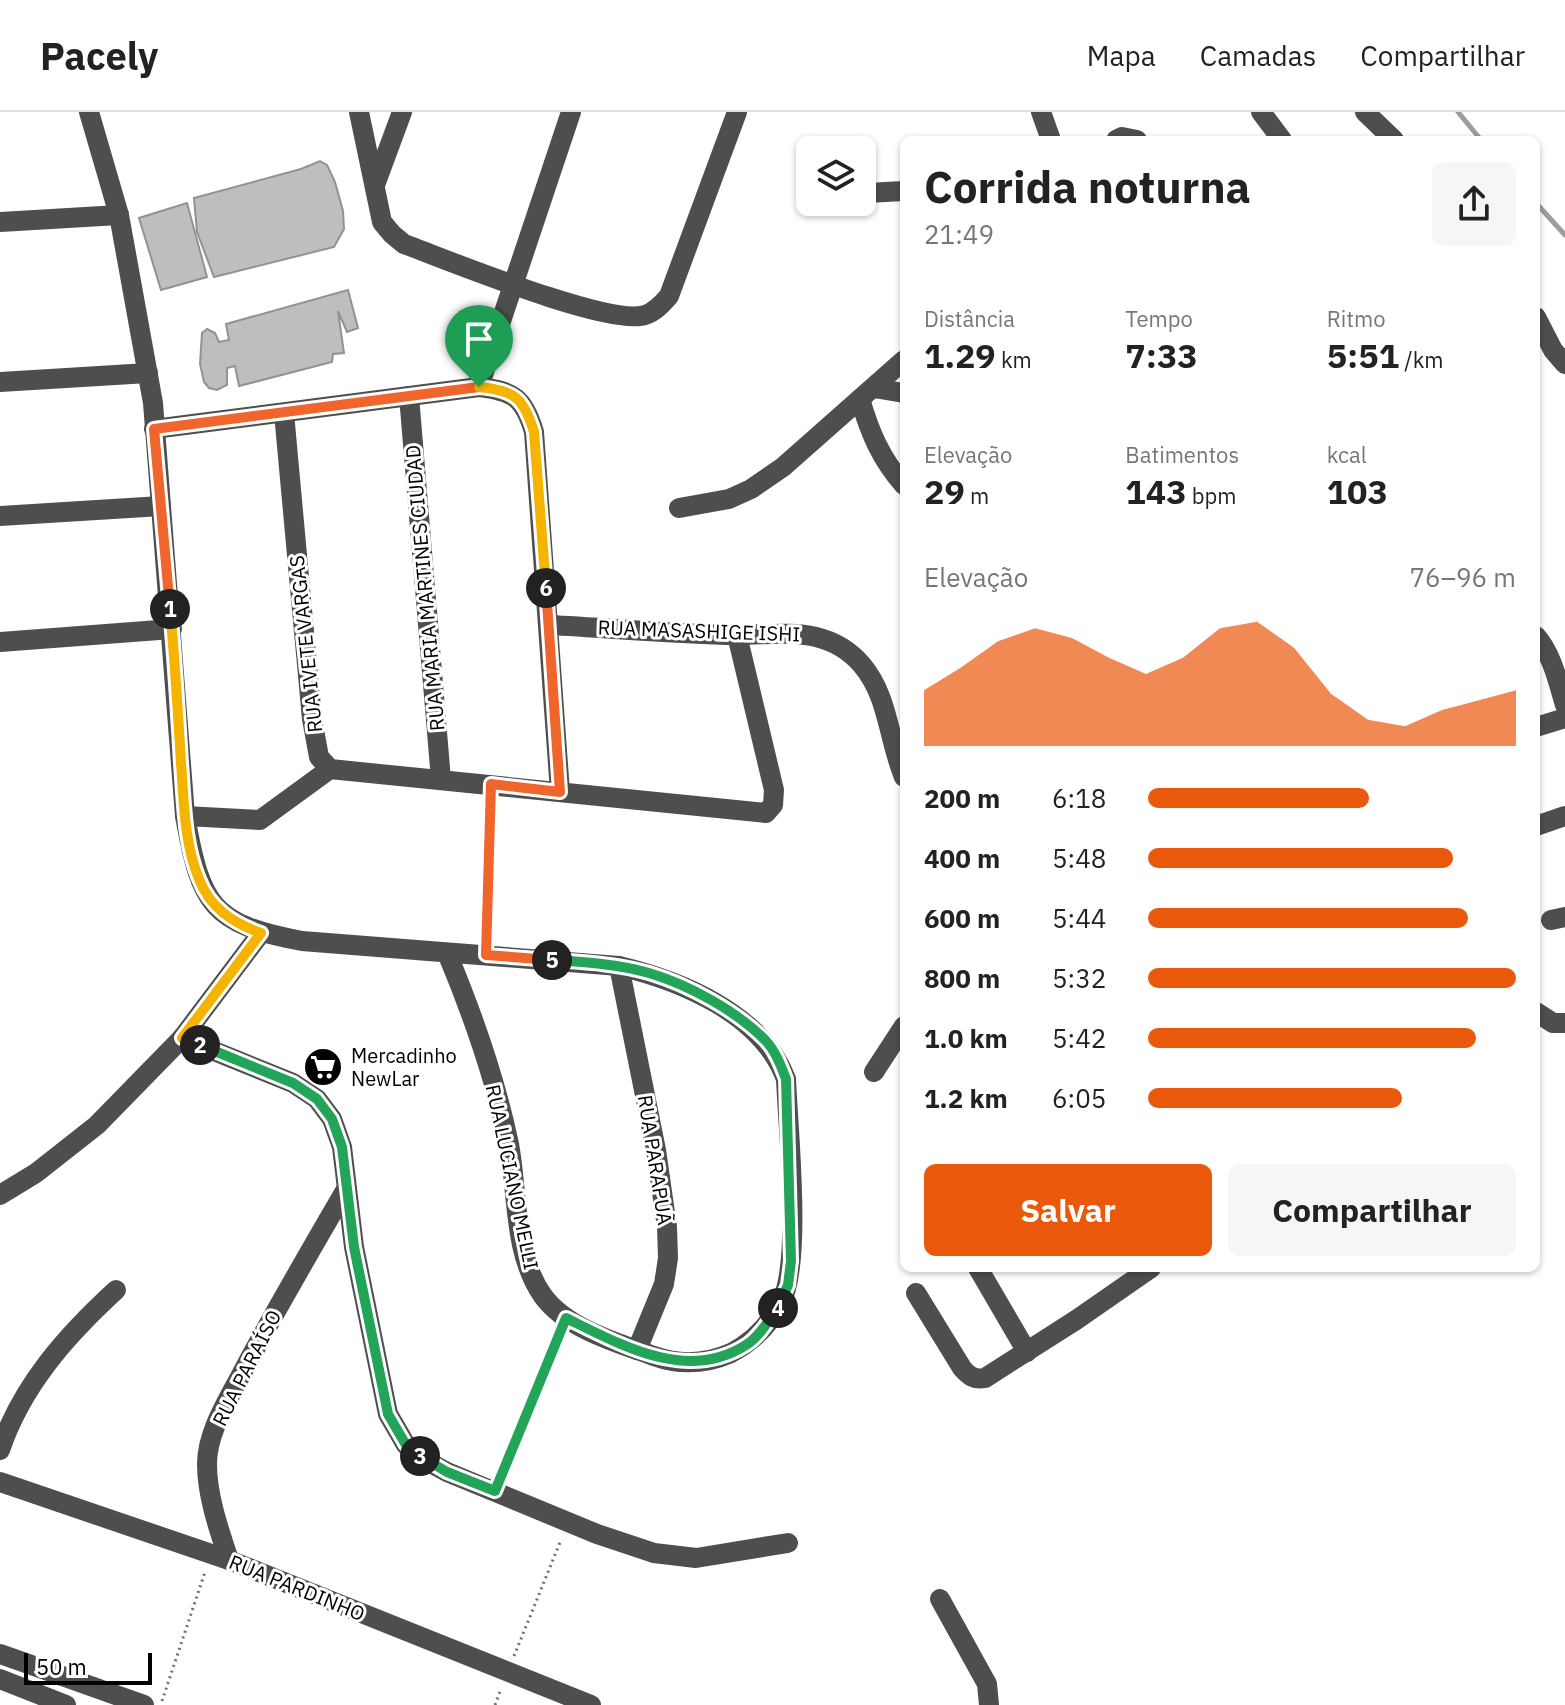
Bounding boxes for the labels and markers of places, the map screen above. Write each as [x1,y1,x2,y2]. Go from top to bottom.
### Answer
pin [445,305,513,387]
pin: 6 [526,568,566,608]
pin: 1 [150,589,190,629]
pin: 5 [532,940,572,980]
pin: 2 [180,1025,220,1065]
place label: Mercadinho NewLar [351,1042,457,1092]
supermarket icon: Mercadinho NewLar [302,1046,344,1088]
pin: 4 [758,1288,798,1328]
pin: 3 [400,1436,440,1476]

